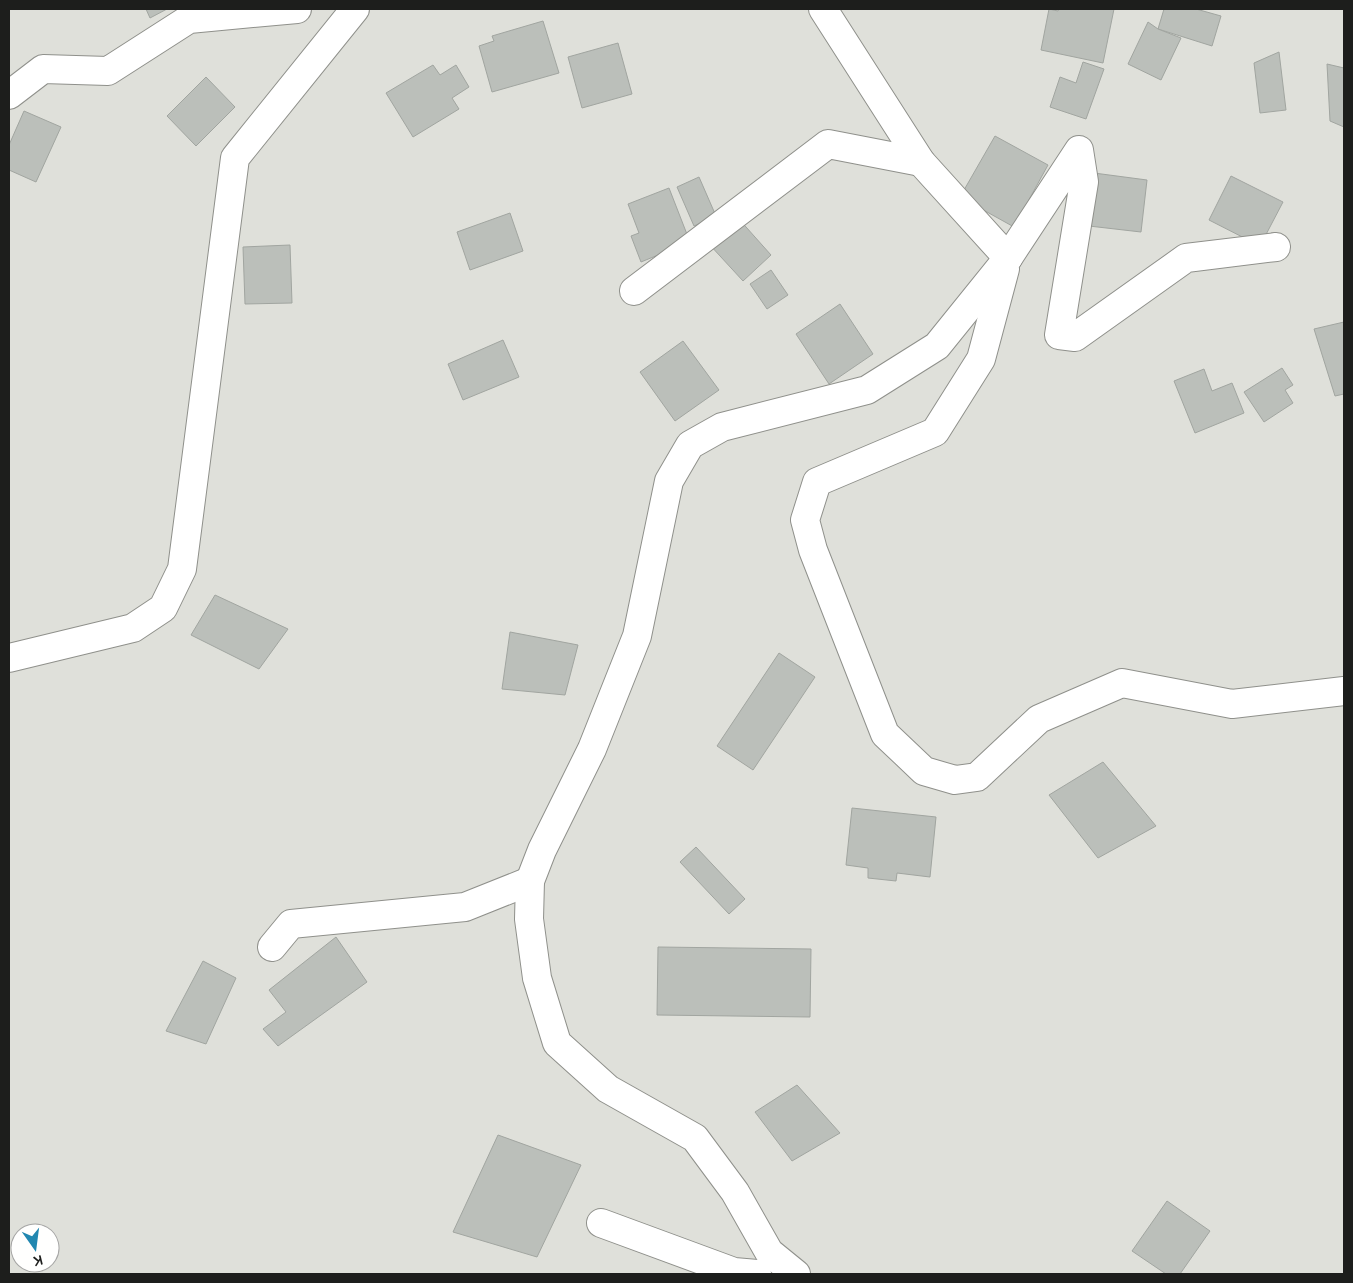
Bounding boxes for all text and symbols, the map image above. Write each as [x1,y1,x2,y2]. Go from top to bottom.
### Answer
north arrow [10,1223,60,1273]
text: K [32,1251,45,1270]

